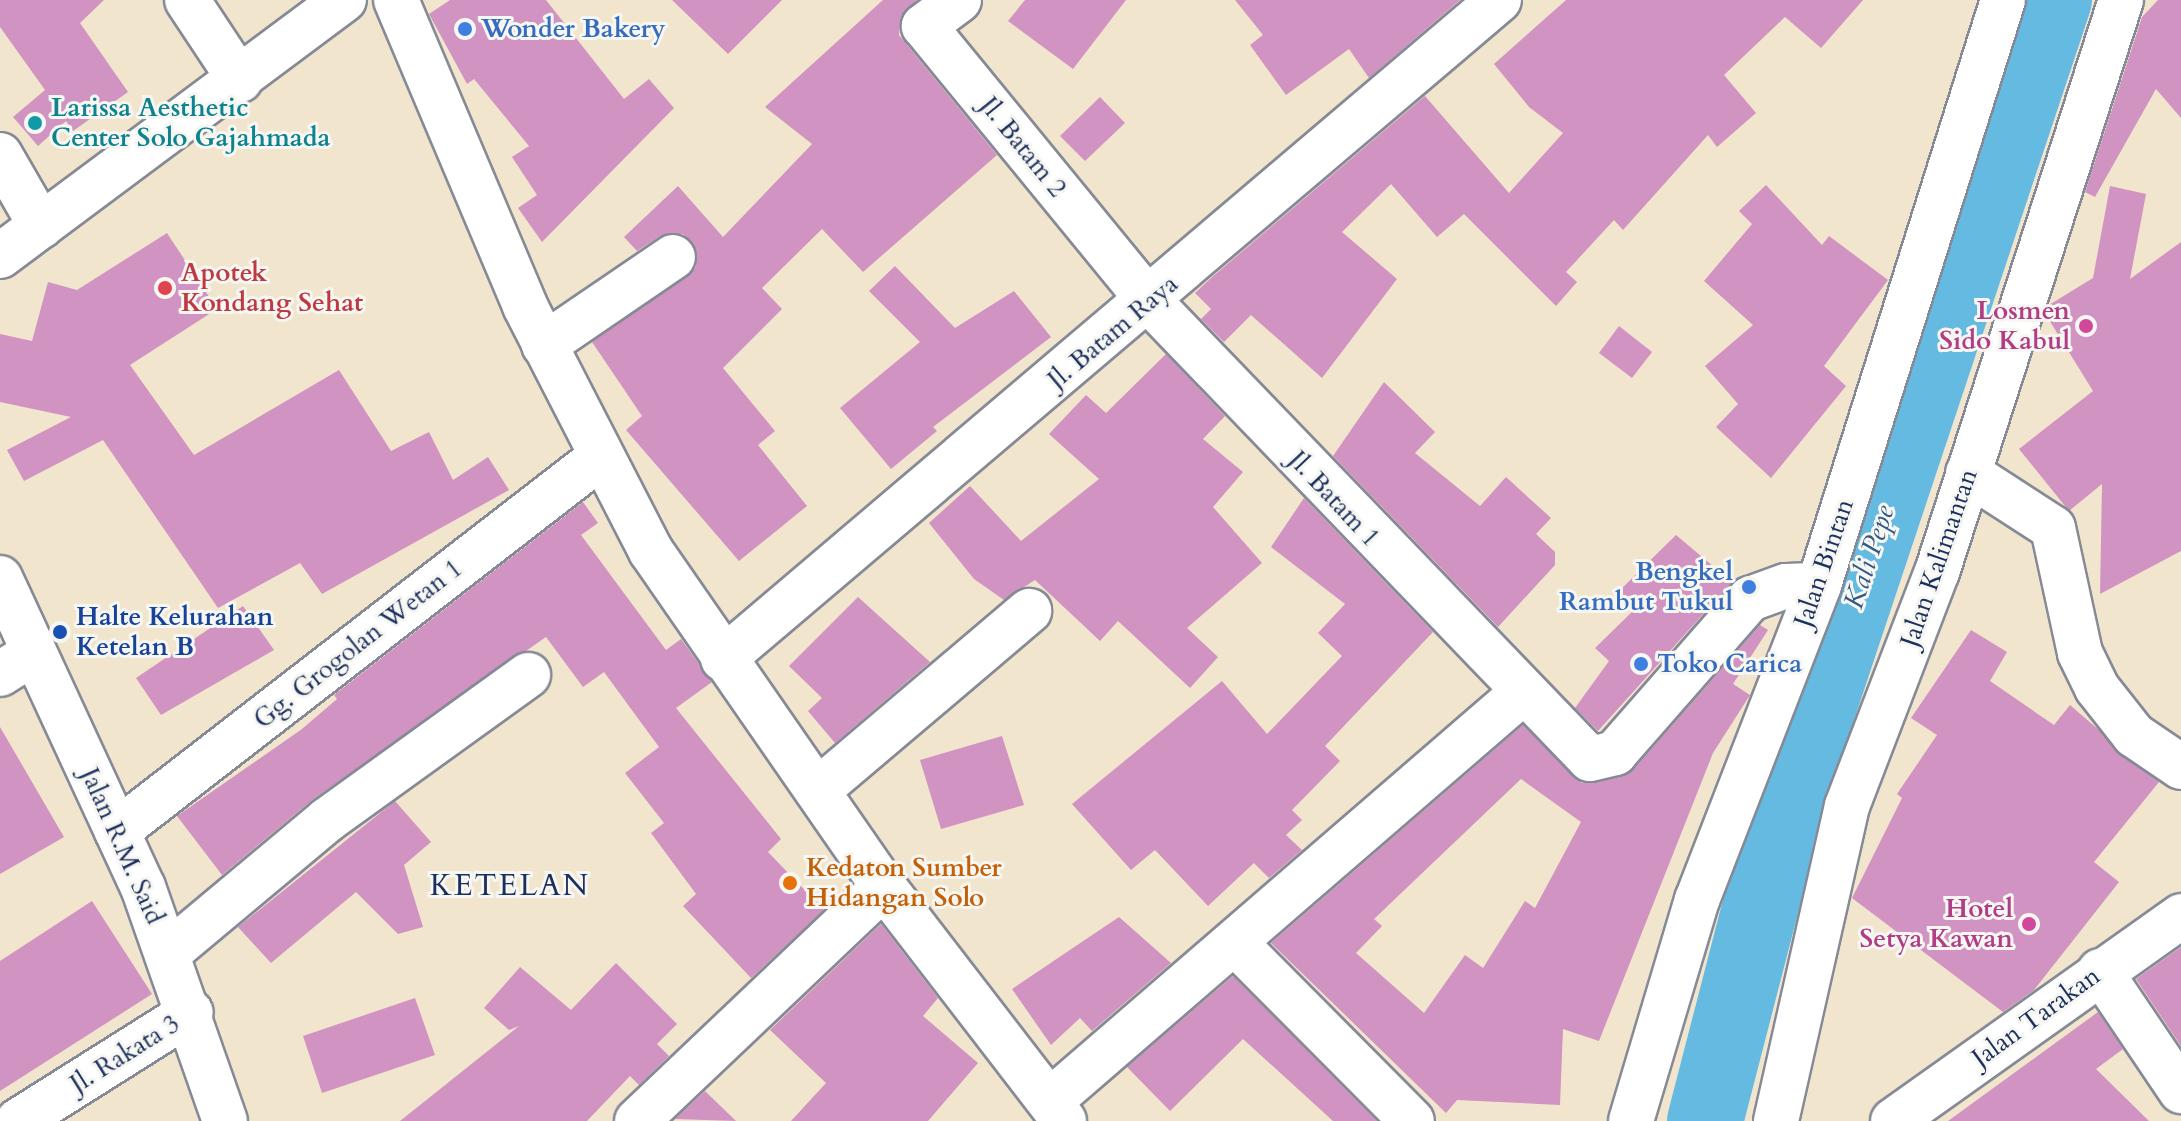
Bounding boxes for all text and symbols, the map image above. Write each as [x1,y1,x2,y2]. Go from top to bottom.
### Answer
place label: Wonder Bakery [481,13,666,45]
marker: Wonder Bakery [456,20,474,38]
street label: Jl. Batam 2 [973,91,1073,203]
place label: Larissa Aesthetic Center Solo Gajahmada [51,92,330,154]
marker: Larissa Aesthetic Center Solo Gajahmada [26,114,44,132]
place label: Apotek Kondang Sehat [181,257,363,318]
street label: Jl. Batam Raya [1041,268,1185,396]
marker: Apotek Kondang Sehat [156,279,174,297]
place label: Losmen Sido Kabul [1939,295,2070,356]
marker: Losmen Sido Kabul [2077,317,2095,335]
street label: Jl. Batam 1 [1282,445,1386,553]
street label: Jalan Kalimantan [1894,465,1984,651]
street label: Jalan Bintan [1787,495,1861,631]
water label: Kali Pepe [1837,501,1901,613]
street label: Gg. Grogolan Wetan 1 [247,553,469,735]
place label: Bengkel Rambut Tukul [1559,556,1733,618]
marker: Bengkel Rambut Tukul [1740,578,1758,596]
place label: Halte Kelurahan Ketelan B [76,601,273,662]
marker: Halte Kelurahan Ketelan B [51,623,69,641]
place label: Toko Carica [1657,648,1802,680]
marker: Toko Carica [1632,655,1650,673]
street label: Jalan R.M. Said [74,763,170,929]
place label: Kedaton Sumber Hidangan Solo [806,852,1002,914]
district label: KETELAN [430,868,590,904]
marker: Kedaton Sumber Hidangan Solo [781,874,799,892]
place label: Hotel Setya Kawan [1860,893,2013,954]
marker: Hotel Setya Kawan [2020,915,2038,933]
street label: Jalan Tarakan [1966,960,2106,1074]
street label: Jl. Rakata 3 [65,1008,185,1100]

